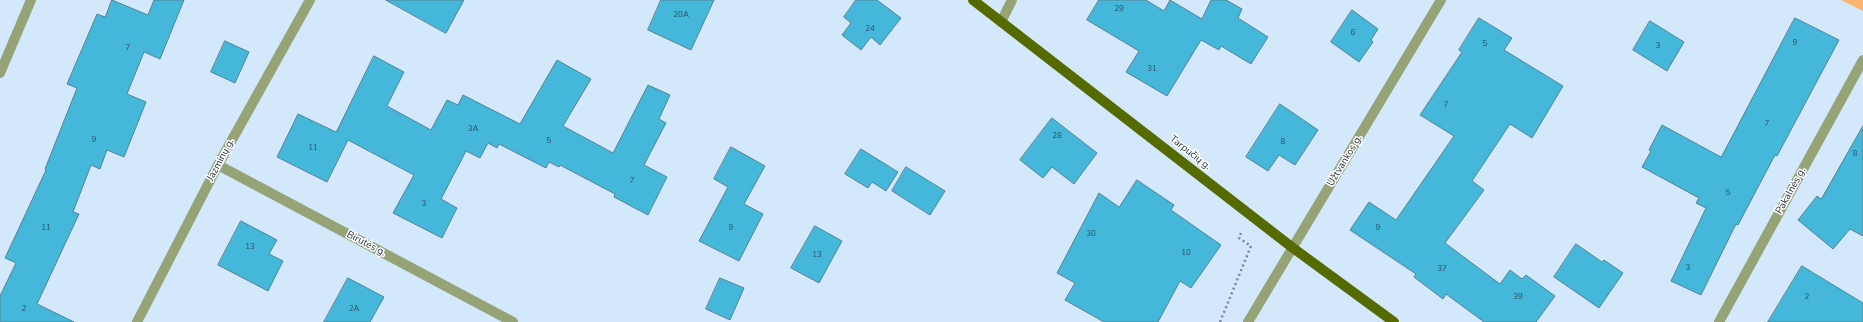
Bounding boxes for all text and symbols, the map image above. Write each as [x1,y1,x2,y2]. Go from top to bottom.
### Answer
house number: 29 [1114,4,1124,14]
house number: 20A [673,10,689,20]
house number: 24 [865,24,875,34]
house number: 6 [1351,28,1355,38]
house number: 9 [1793,38,1797,48]
house number: 5 [1483,39,1487,49]
house number: 3 [1656,41,1660,51]
house number: 7 [126,43,130,53]
house number: 31 [1147,64,1157,74]
house number: 7 [1444,100,1448,110]
house number: 7 [1765,119,1769,129]
house number: 3A [468,124,478,134]
house number: 28 [1052,131,1062,141]
street label: Tarpučių g. [1167,133,1213,173]
street label: Užtvankos g. [1325,133,1365,189]
house number: 9 [92,135,96,145]
house number: 5 [547,136,551,146]
street label: Jazminų g. [205,137,237,183]
house number: 8 [1281,137,1285,147]
house number: 11 [308,143,318,153]
house number: 8 [1853,149,1857,159]
street label: Pakalnės g. [1773,166,1809,216]
house number: 7 [630,176,634,186]
house number: 5 [1726,188,1730,198]
house number: 3 [422,199,426,209]
house number: 11 [41,223,51,233]
house number: 9 [729,223,733,233]
house number: 9 [1376,223,1380,233]
street label: Birutės g. [344,229,388,259]
house number: 30 [1086,229,1096,239]
house number: 13 [245,242,255,252]
house number: 10 [1181,248,1191,258]
house number: 13 [812,250,822,260]
house number: 3 [1686,263,1690,273]
house number: 37 [1437,264,1447,274]
house number: 39 [1513,292,1523,302]
house number: 2 [1805,292,1809,302]
house number: 2 [22,304,26,314]
house number: 2A [349,304,359,314]

